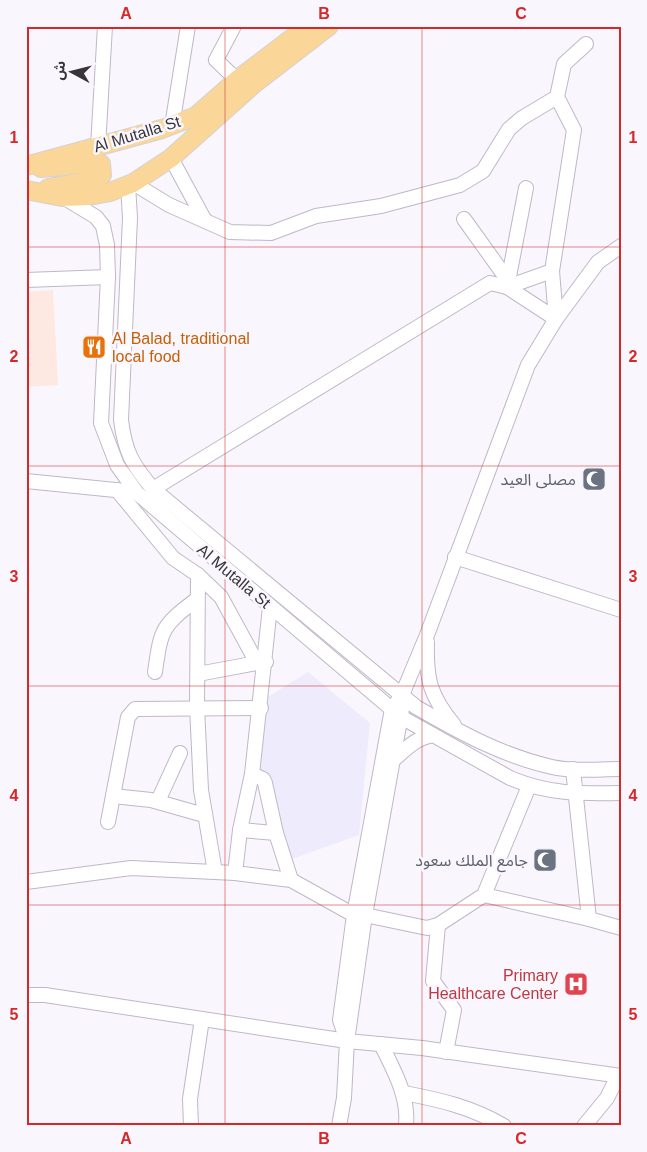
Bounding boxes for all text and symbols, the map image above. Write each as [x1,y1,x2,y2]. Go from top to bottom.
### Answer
text: A [120,5,132,22]
text: B [318,5,330,22]
text: C [515,5,527,22]
north arrow [48,48,98,98]
text: ش [50,60,68,81]
street label: Al Mutalla St [92,113,183,155]
text: 1 [10,129,19,146]
text: 1 [629,129,638,146]
place label: Al Balad, traditional local food [112,330,250,365]
restaurant icon: Al Balad, traditional local food [81,334,107,360]
text: 2 [10,348,19,365]
text: 2 [629,348,638,365]
mosque icon: مصلى العيد [581,466,607,492]
place label: مصلى العيد [501,471,576,489]
street label: Al Mutalla St [194,541,274,612]
text: 3 [10,568,19,585]
text: 3 [629,568,638,585]
text: 4 [10,787,19,804]
text: 4 [629,787,638,804]
mosque icon: جامع الملك سعود [532,847,558,873]
place label: جامع الملك سعود [415,852,528,873]
place label: Primary Healthcare Center [428,967,559,1002]
hospital icon: Primary Healthcare Center [563,971,589,997]
text: 5 [10,1006,19,1023]
text: 5 [629,1006,638,1023]
text: A [120,1130,132,1147]
text: B [318,1130,330,1147]
text: C [515,1130,527,1147]

